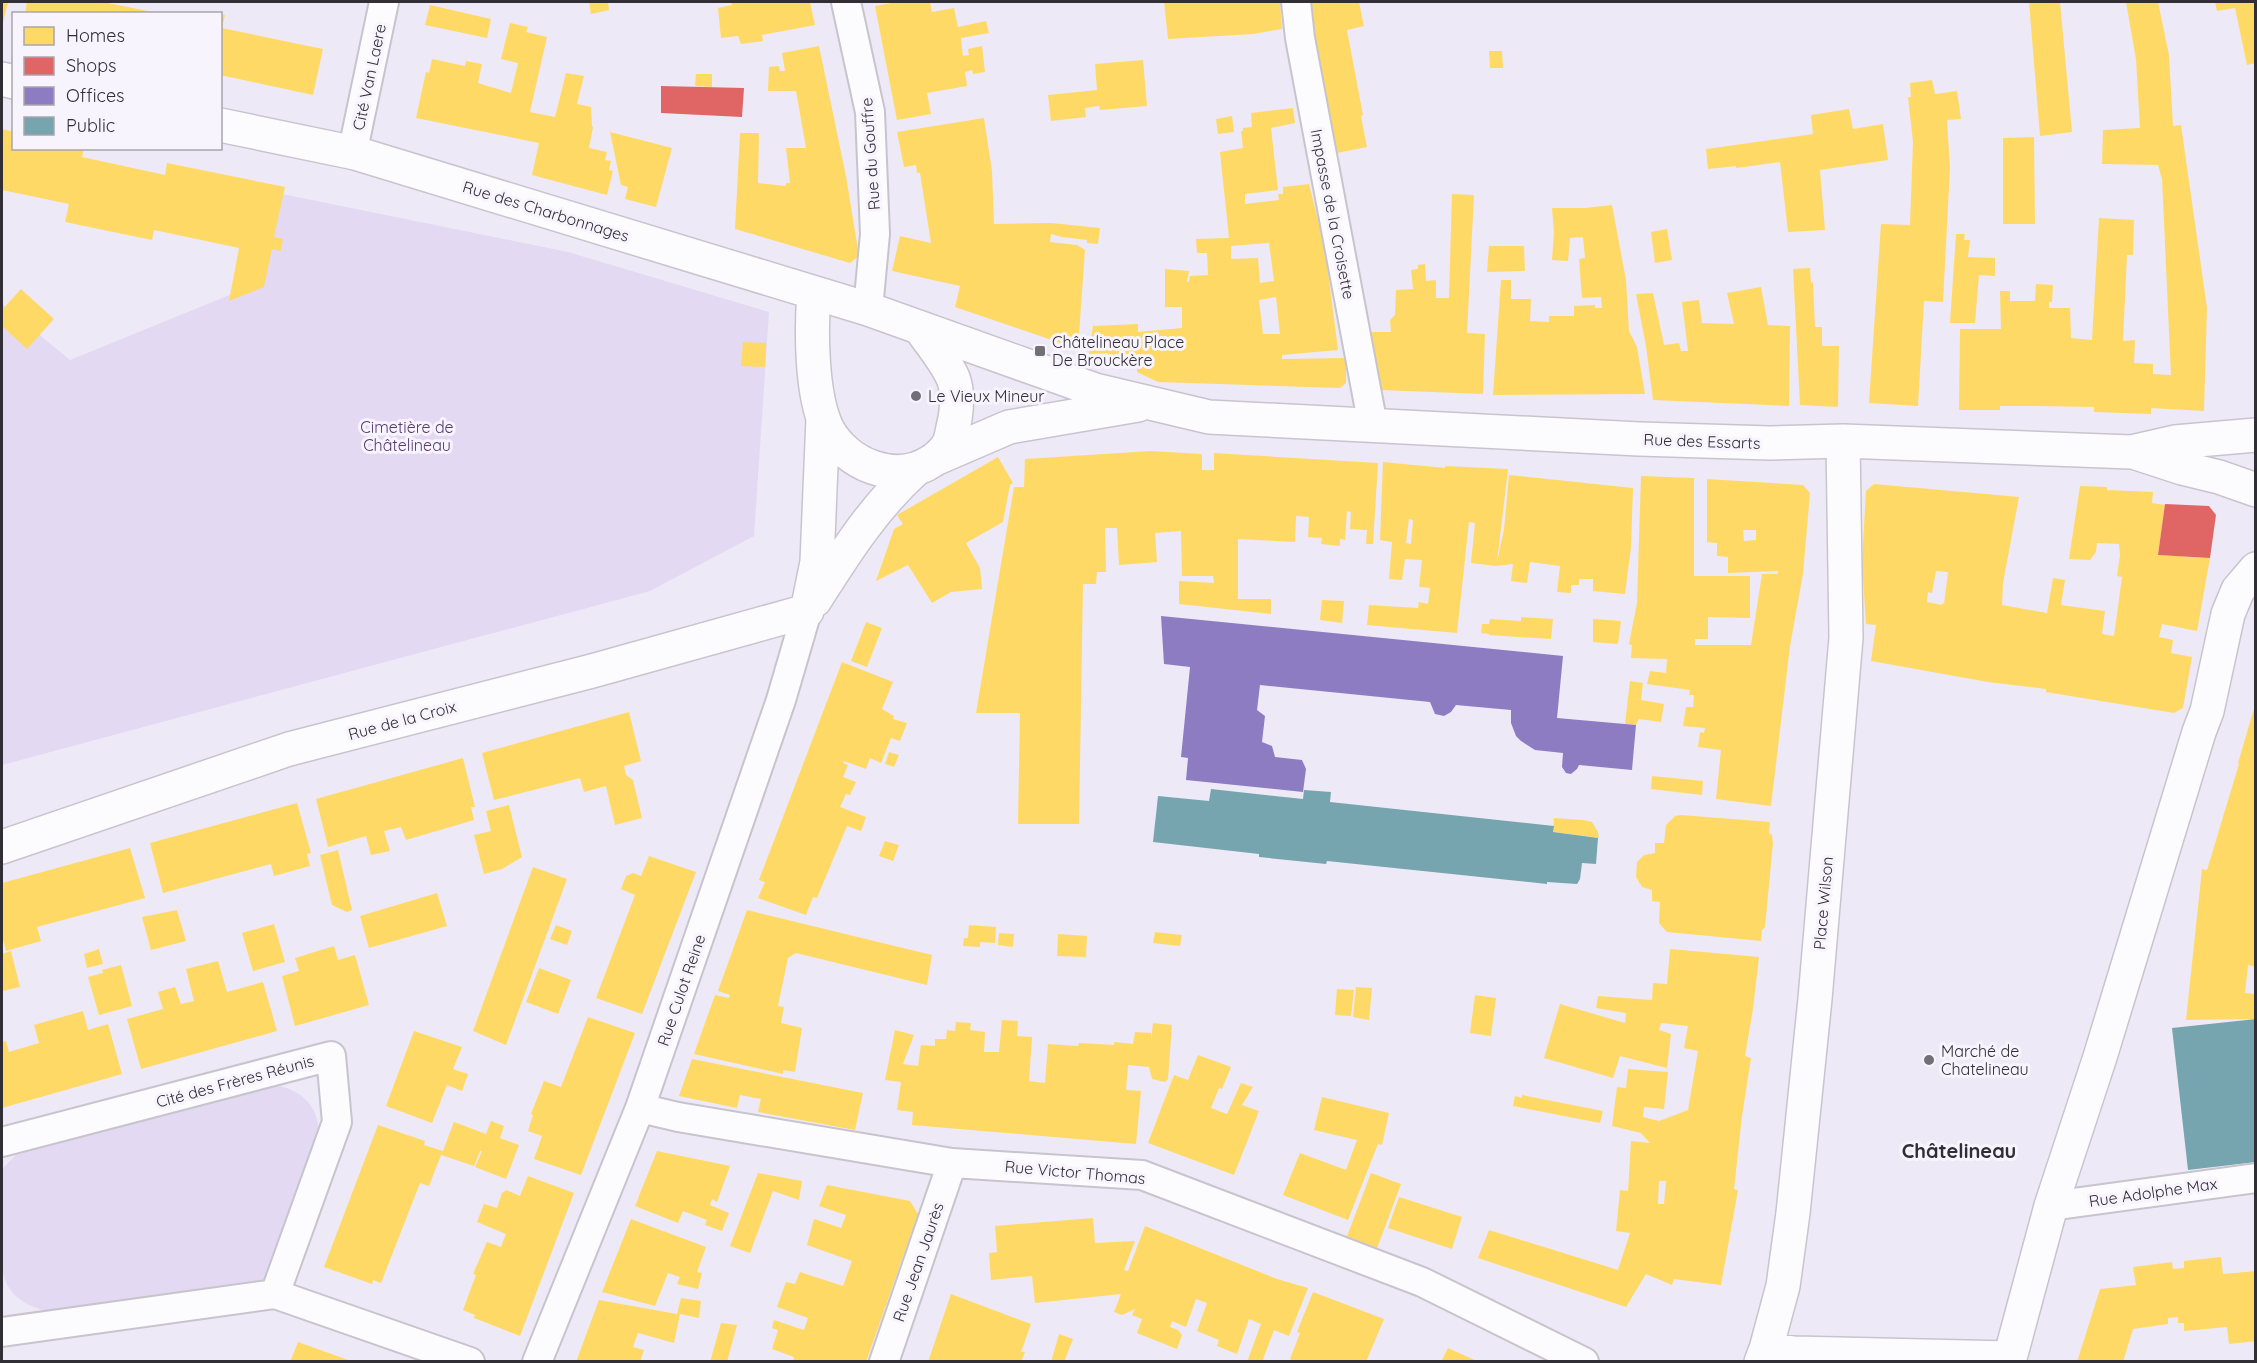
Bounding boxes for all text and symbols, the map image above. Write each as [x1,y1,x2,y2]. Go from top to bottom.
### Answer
legend [12,12,222,150]
street label: Cité Van Laere [348,22,390,132]
text: Homes [66,24,125,47]
text: Shops [66,54,117,77]
text: Offices [66,84,125,107]
street label: Rue du Gouffre [856,97,884,211]
text: Public [66,114,115,137]
street label: Impasse de la Croisette [1307,127,1359,301]
street label: Rue des Charbonnages [460,176,632,246]
place label: Châtelineau Place De Brouckère [1052,332,1184,370]
marker: Châtelineau Place De Brouckère [1033,344,1047,358]
place label: Le Vieux Mineur [928,386,1044,406]
marker: Le Vieux Mineur [909,389,923,403]
park label: Cimetière de Châtelineau [360,417,454,455]
street label: Rue des Essarts [1643,429,1761,453]
street label: Rue de la Croix [346,696,458,744]
street label: Place Wilson [1809,856,1837,950]
street label: Rue Culot Reine [652,931,710,1049]
place label: Marché de Chatelineau [1941,1041,2029,1079]
street label: Cité des Frères Réunis [154,1050,316,1112]
marker: Marché de Chatelineau [1922,1053,1936,1067]
district label: Châtelineau [1902,1138,2016,1163]
street label: Rue Victor Thomas [1004,1156,1146,1188]
street label: Rue Adolphe Max [2088,1173,2219,1211]
street label: Rue Jean Jaurès [888,1200,948,1324]

